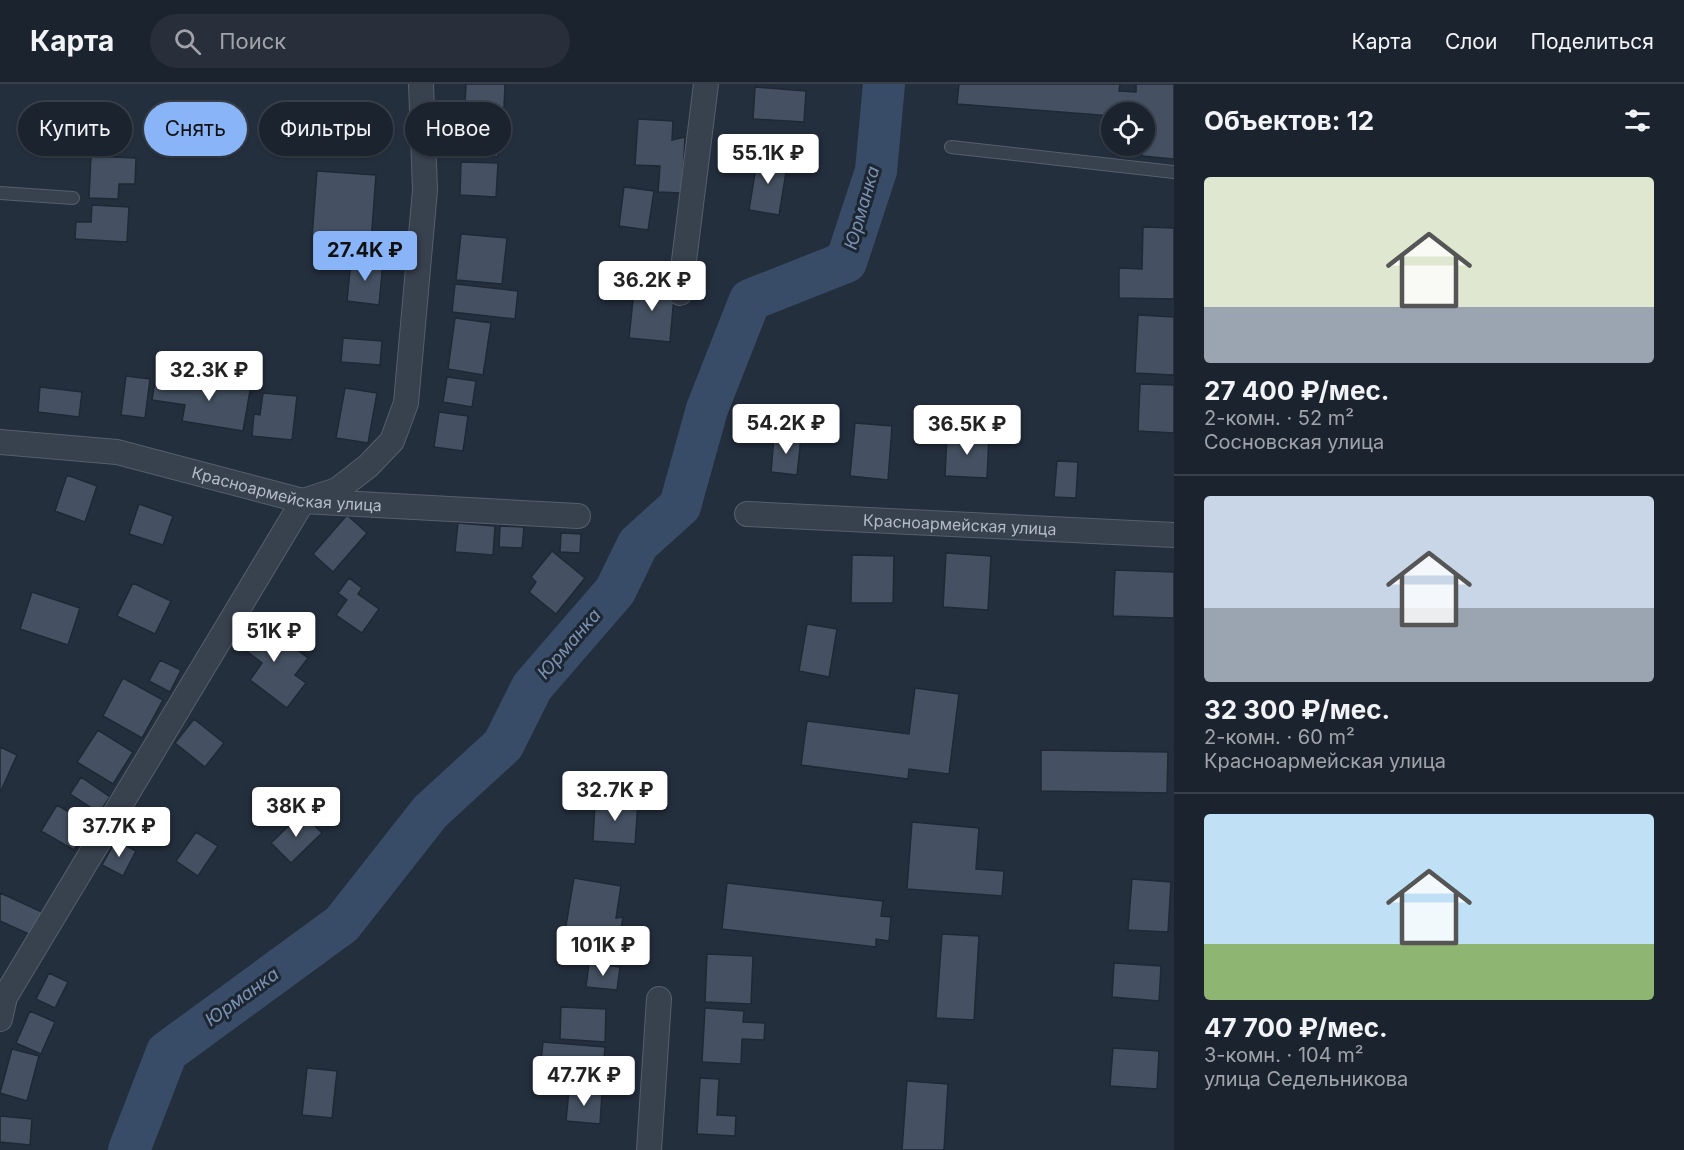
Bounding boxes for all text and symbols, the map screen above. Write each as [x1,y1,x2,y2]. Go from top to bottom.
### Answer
search box [150,14,570,68]
text: Карта [30,24,114,58]
icon: search [171,25,204,58]
text: Поиск [219,28,286,54]
text: Карта [1352,29,1412,54]
text: Слои [1445,29,1497,54]
text: Поделиться [1530,29,1654,54]
chip: Купить [18,102,132,156]
chip: Снять [144,102,247,156]
chip: Фильтры [259,102,393,156]
chip: Новое [405,102,511,156]
map controls [1101,102,1155,156]
button: locate [1101,102,1155,156]
icon: filters [1621,104,1654,137]
text: Объектов: 12 [1204,105,1374,136]
pin: 55.1K ₽ [713,134,823,185]
text: 55.1K ₽ [732,141,804,165]
water label: Юрманка [840,164,883,252]
icon: home [1375,216,1483,324]
pin: 27.4K ₽ [310,231,420,282]
text: 27.4K ₽ [327,238,403,262]
pin: 36.2K ₽ [597,261,707,312]
text: 36.2K ₽ [613,268,691,292]
pin: 32.3K ₽ [154,351,264,402]
text: 32.3K ₽ [170,358,248,382]
text: 27 400 ₽/мес. [1204,375,1389,406]
pin: 54.2K ₽ [731,404,841,455]
pin: 36.5K ₽ [912,405,1022,456]
text: 2-комн. · 52 m² [1204,406,1354,430]
text: 54.2K ₽ [747,411,825,435]
text: 36.5K ₽ [928,412,1006,436]
text: Сосновская улица [1204,430,1384,454]
street label: Красноармейская улица [190,462,382,515]
street label: Красноармейская улица [863,510,1057,539]
icon: home [1375,535,1483,643]
water label: Юрманка [533,604,605,683]
pin: 51K ₽ [232,612,316,663]
text: 51K ₽ [246,619,302,643]
text: 32 300 ₽/мес. [1204,694,1390,725]
text: 2-комн. · 60 m² [1204,725,1355,749]
text: Красноармейская улица [1204,749,1446,773]
pin: 32.7K ₽ [560,771,670,822]
text: 32.7K ₽ [576,778,654,802]
pin: 38K ₽ [254,787,338,838]
text: 38K ₽ [266,794,326,818]
pin: 37.7K ₽ [64,807,174,858]
text: 37.7K ₽ [82,814,156,838]
icon: home [1375,853,1483,961]
pin: 101K ₽ [554,926,652,977]
text: 101K ₽ [571,933,635,957]
water label: Юрманка [201,963,283,1030]
text: 47 700 ₽/мес. [1204,1012,1388,1043]
text: 3-комн. · 104 m² [1204,1043,1364,1067]
pin: 47.7K ₽ [529,1056,639,1107]
text: 47.7K ₽ [547,1063,621,1087]
text: улица Седельникова [1204,1067,1408,1091]

